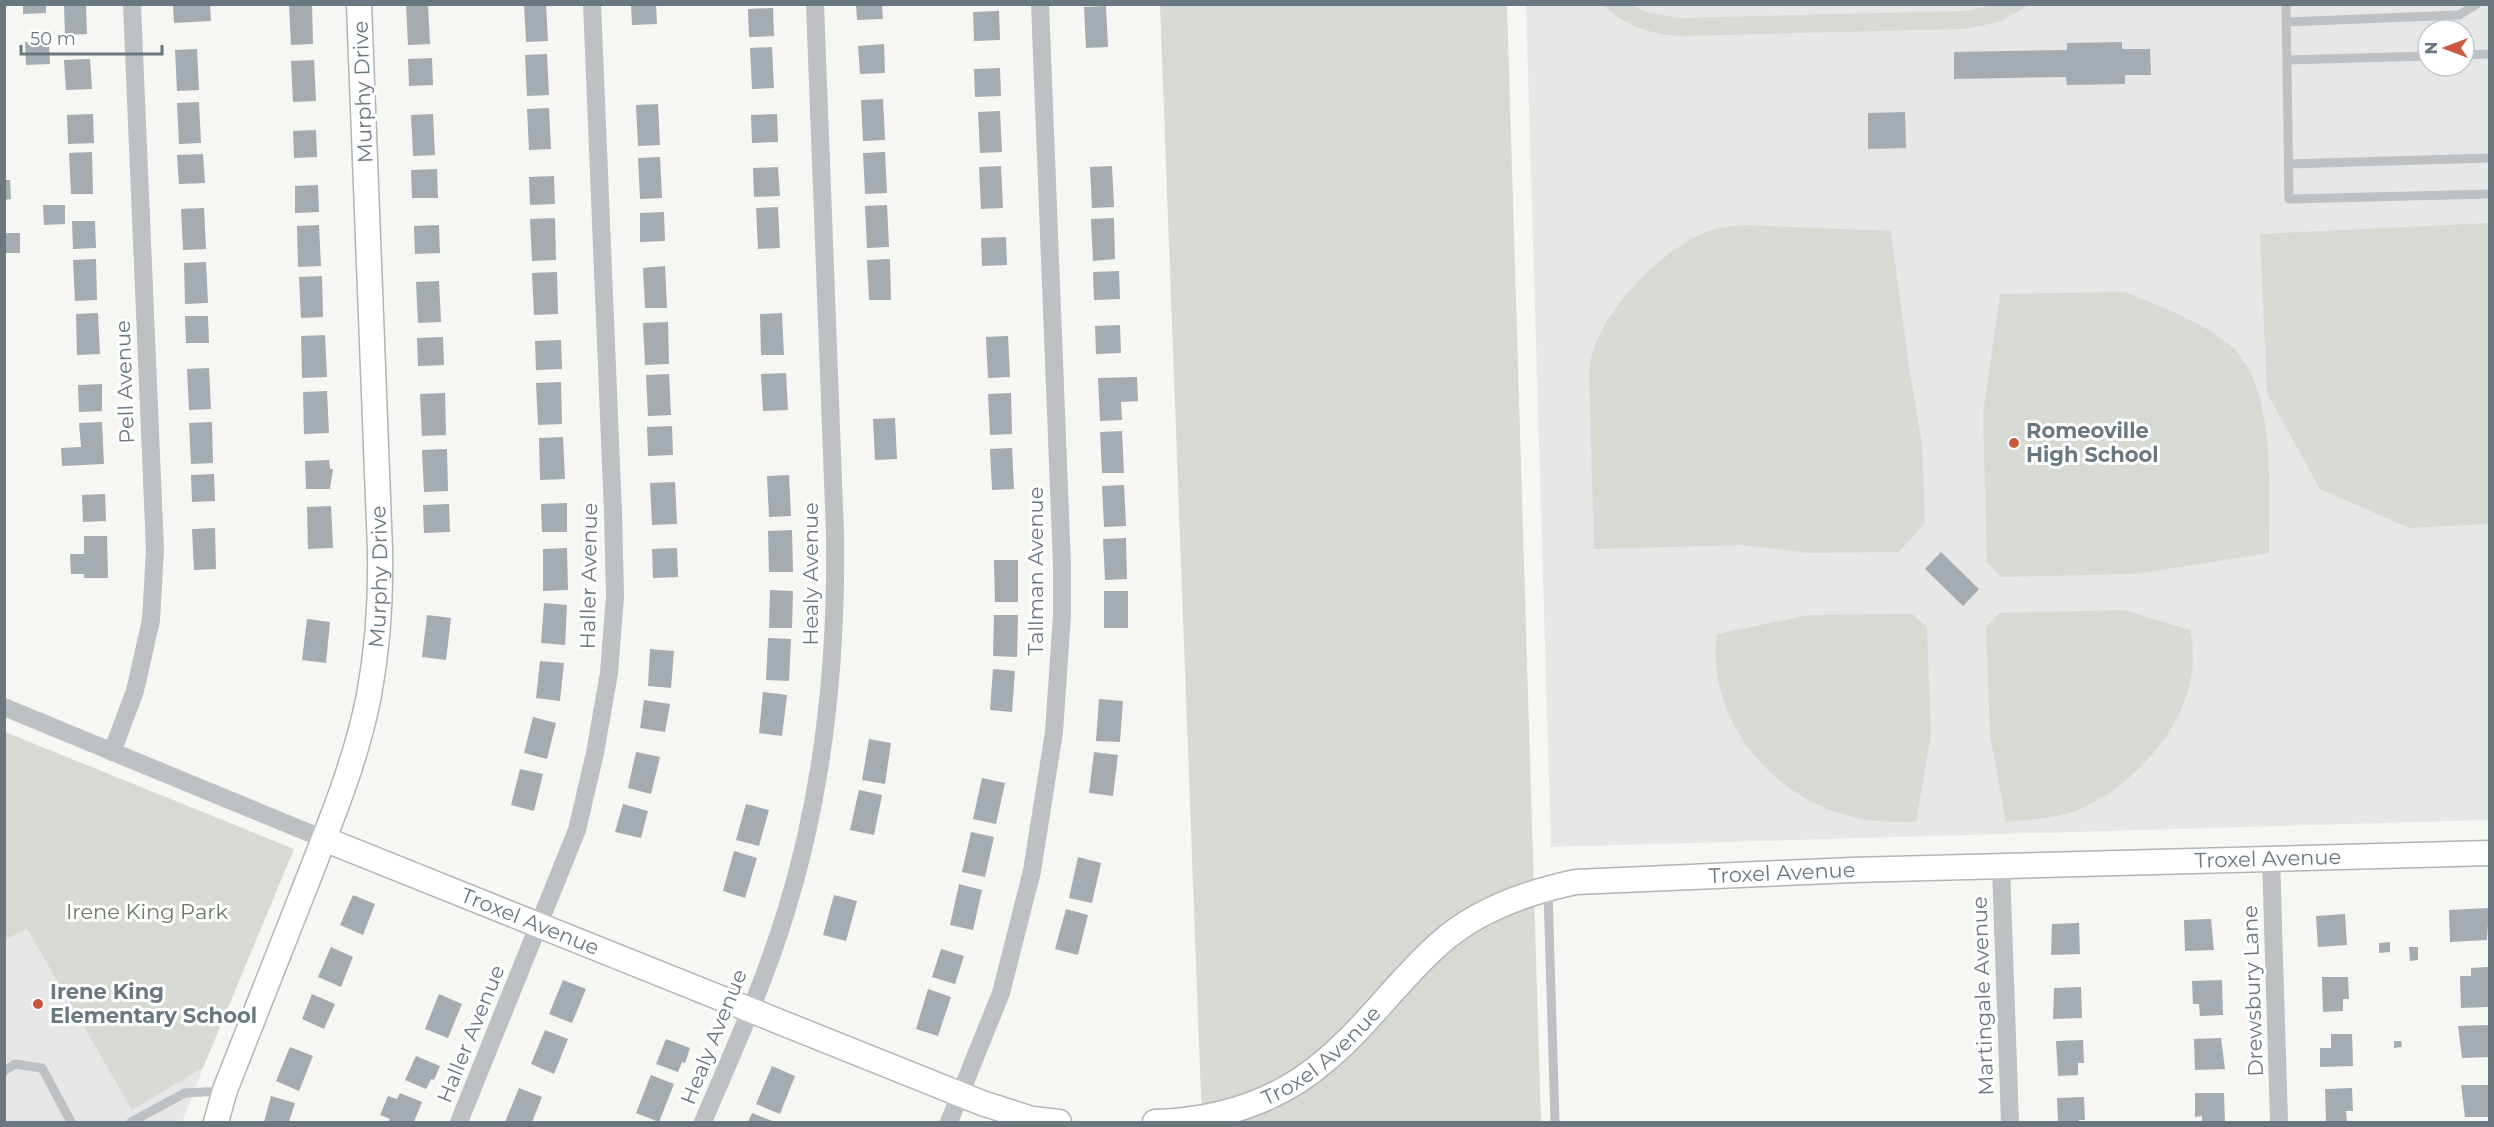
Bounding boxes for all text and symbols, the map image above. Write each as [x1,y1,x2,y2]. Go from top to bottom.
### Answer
scale bar [21,18,162,56]
north arrow [2416,18,2476,78]
street label: Murphy Drive [348,20,377,164]
text: 50 m [30,28,76,50]
text: N [2422,42,2441,54]
street label: Pell Avenue [110,320,139,444]
place label: Romeoville High School [2026,418,2159,467]
marker: Romeoville High School [2007,436,2021,450]
street label: Tallman Avenue [1023,487,1048,655]
street label: Haller Avenue [575,502,602,650]
street label: Healy Avenue [798,502,823,646]
street label: Murphy Drive [363,505,392,649]
street label: Troxel Avenue [2194,844,2342,873]
street label: Troxel Avenue [1708,857,1856,888]
street label: Troxel Avenue [457,882,603,960]
street label: Martingale Avenue [1967,896,1998,1096]
park label: Irene King Park [66,899,229,924]
street label: Drewsbury Lane [2237,905,2268,1077]
street label: Haller Avenue [431,961,510,1106]
street label: Healy Avenue [675,966,752,1108]
place label: Irene King Elementary School [50,979,257,1028]
marker: Irene King Elementary School [31,997,45,1011]
street label: Troxel Avenue [1257,1001,1386,1111]

